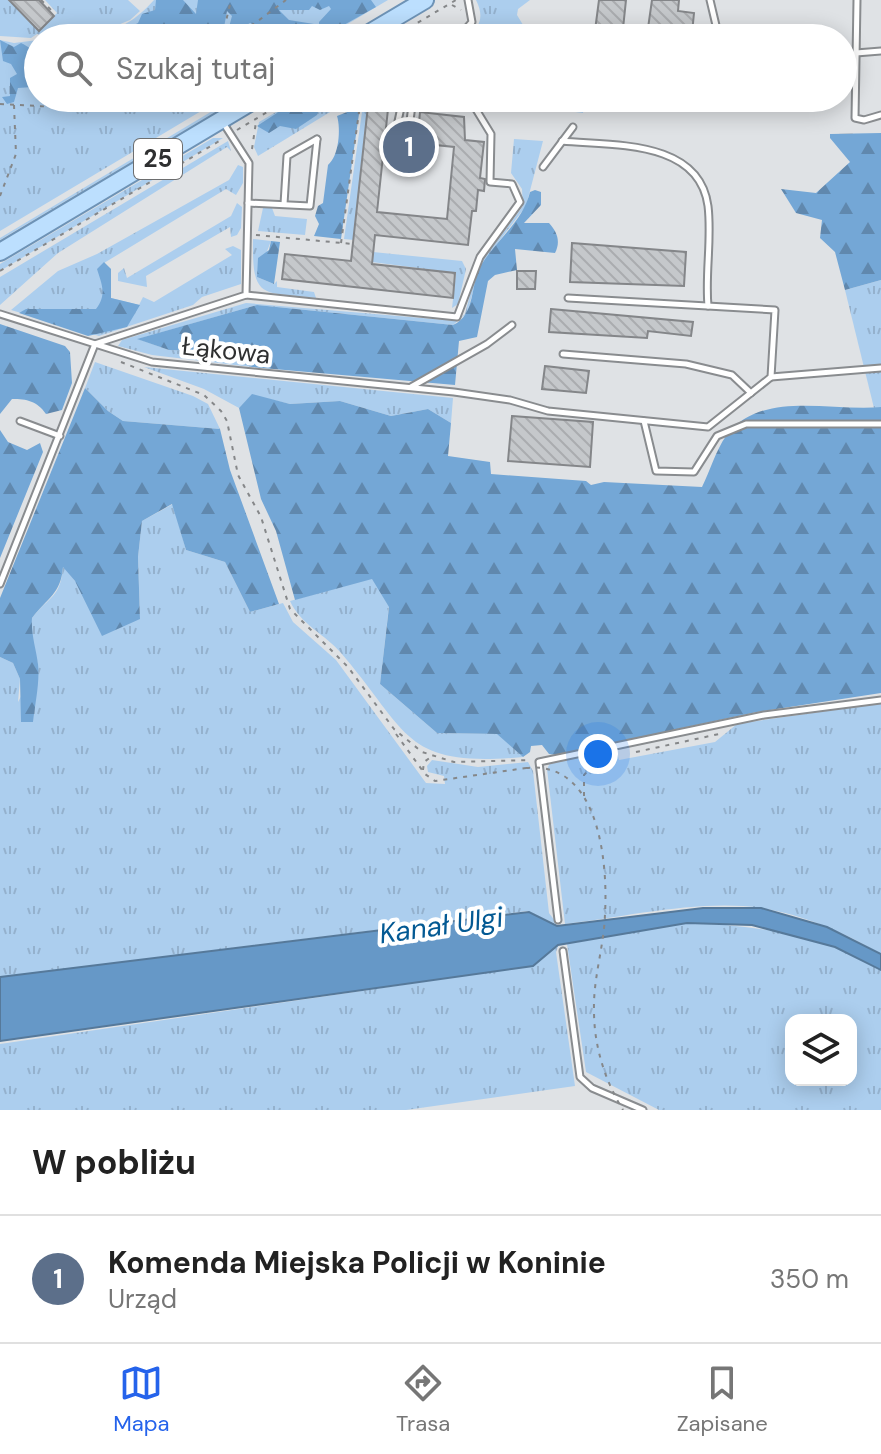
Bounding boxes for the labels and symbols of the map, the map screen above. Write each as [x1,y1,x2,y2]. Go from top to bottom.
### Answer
pin: 1 [383,117,435,177]
road number: 25 [134,139,182,179]
street label: Łąkowa [180,328,272,372]
your location [578,734,618,774]
water label: Kanał Ulgi [377,898,507,952]

